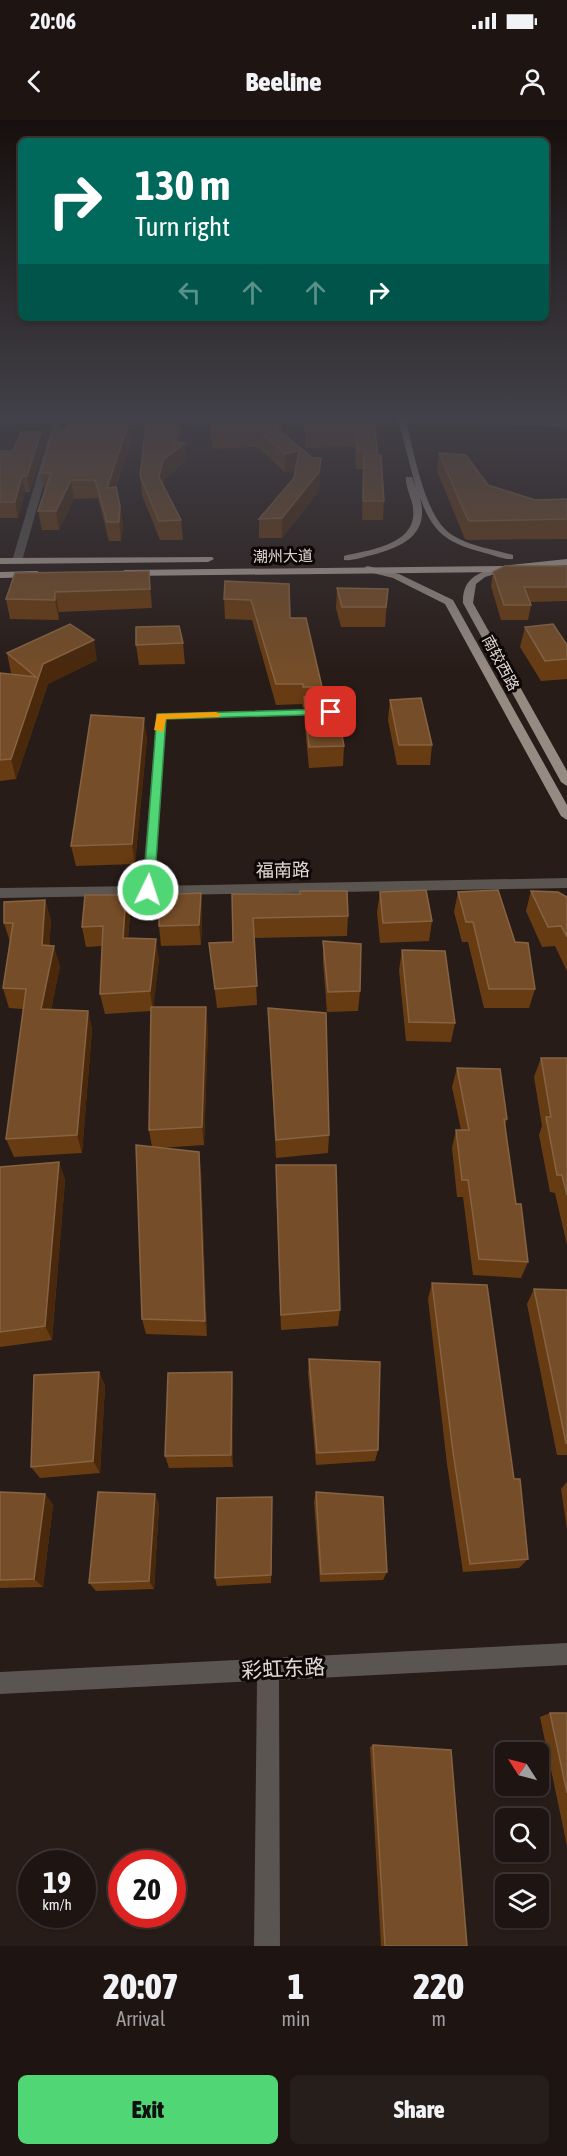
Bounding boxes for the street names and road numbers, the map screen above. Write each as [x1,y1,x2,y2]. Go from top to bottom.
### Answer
street label: 潮州大道 [253,547,313,565]
street label: 南较西路 [479,633,523,693]
street label: 福南路 [256,859,310,881]
street label: 彩虹东路 [240,1654,326,1682]

